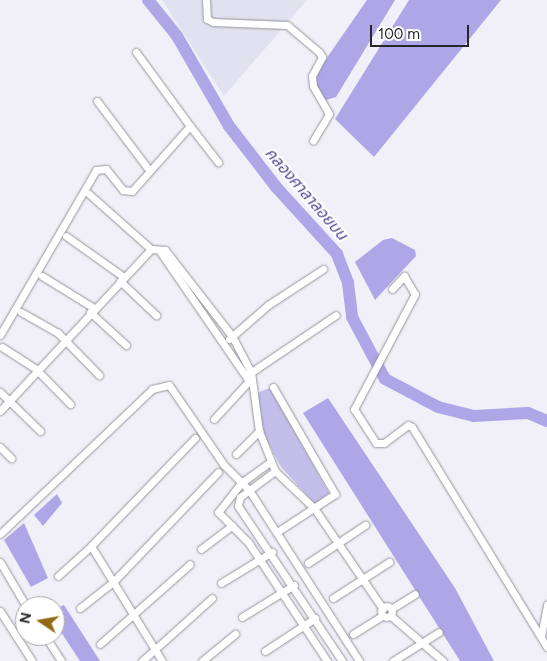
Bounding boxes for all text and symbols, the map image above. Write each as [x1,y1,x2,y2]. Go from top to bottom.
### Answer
scale bar [372,15,471,47]
text: 100 m [378,25,420,43]
water label: คลองศาลาลอยบน [261,144,351,244]
north arrow [15,596,65,646]
text: N [16,611,35,625]

